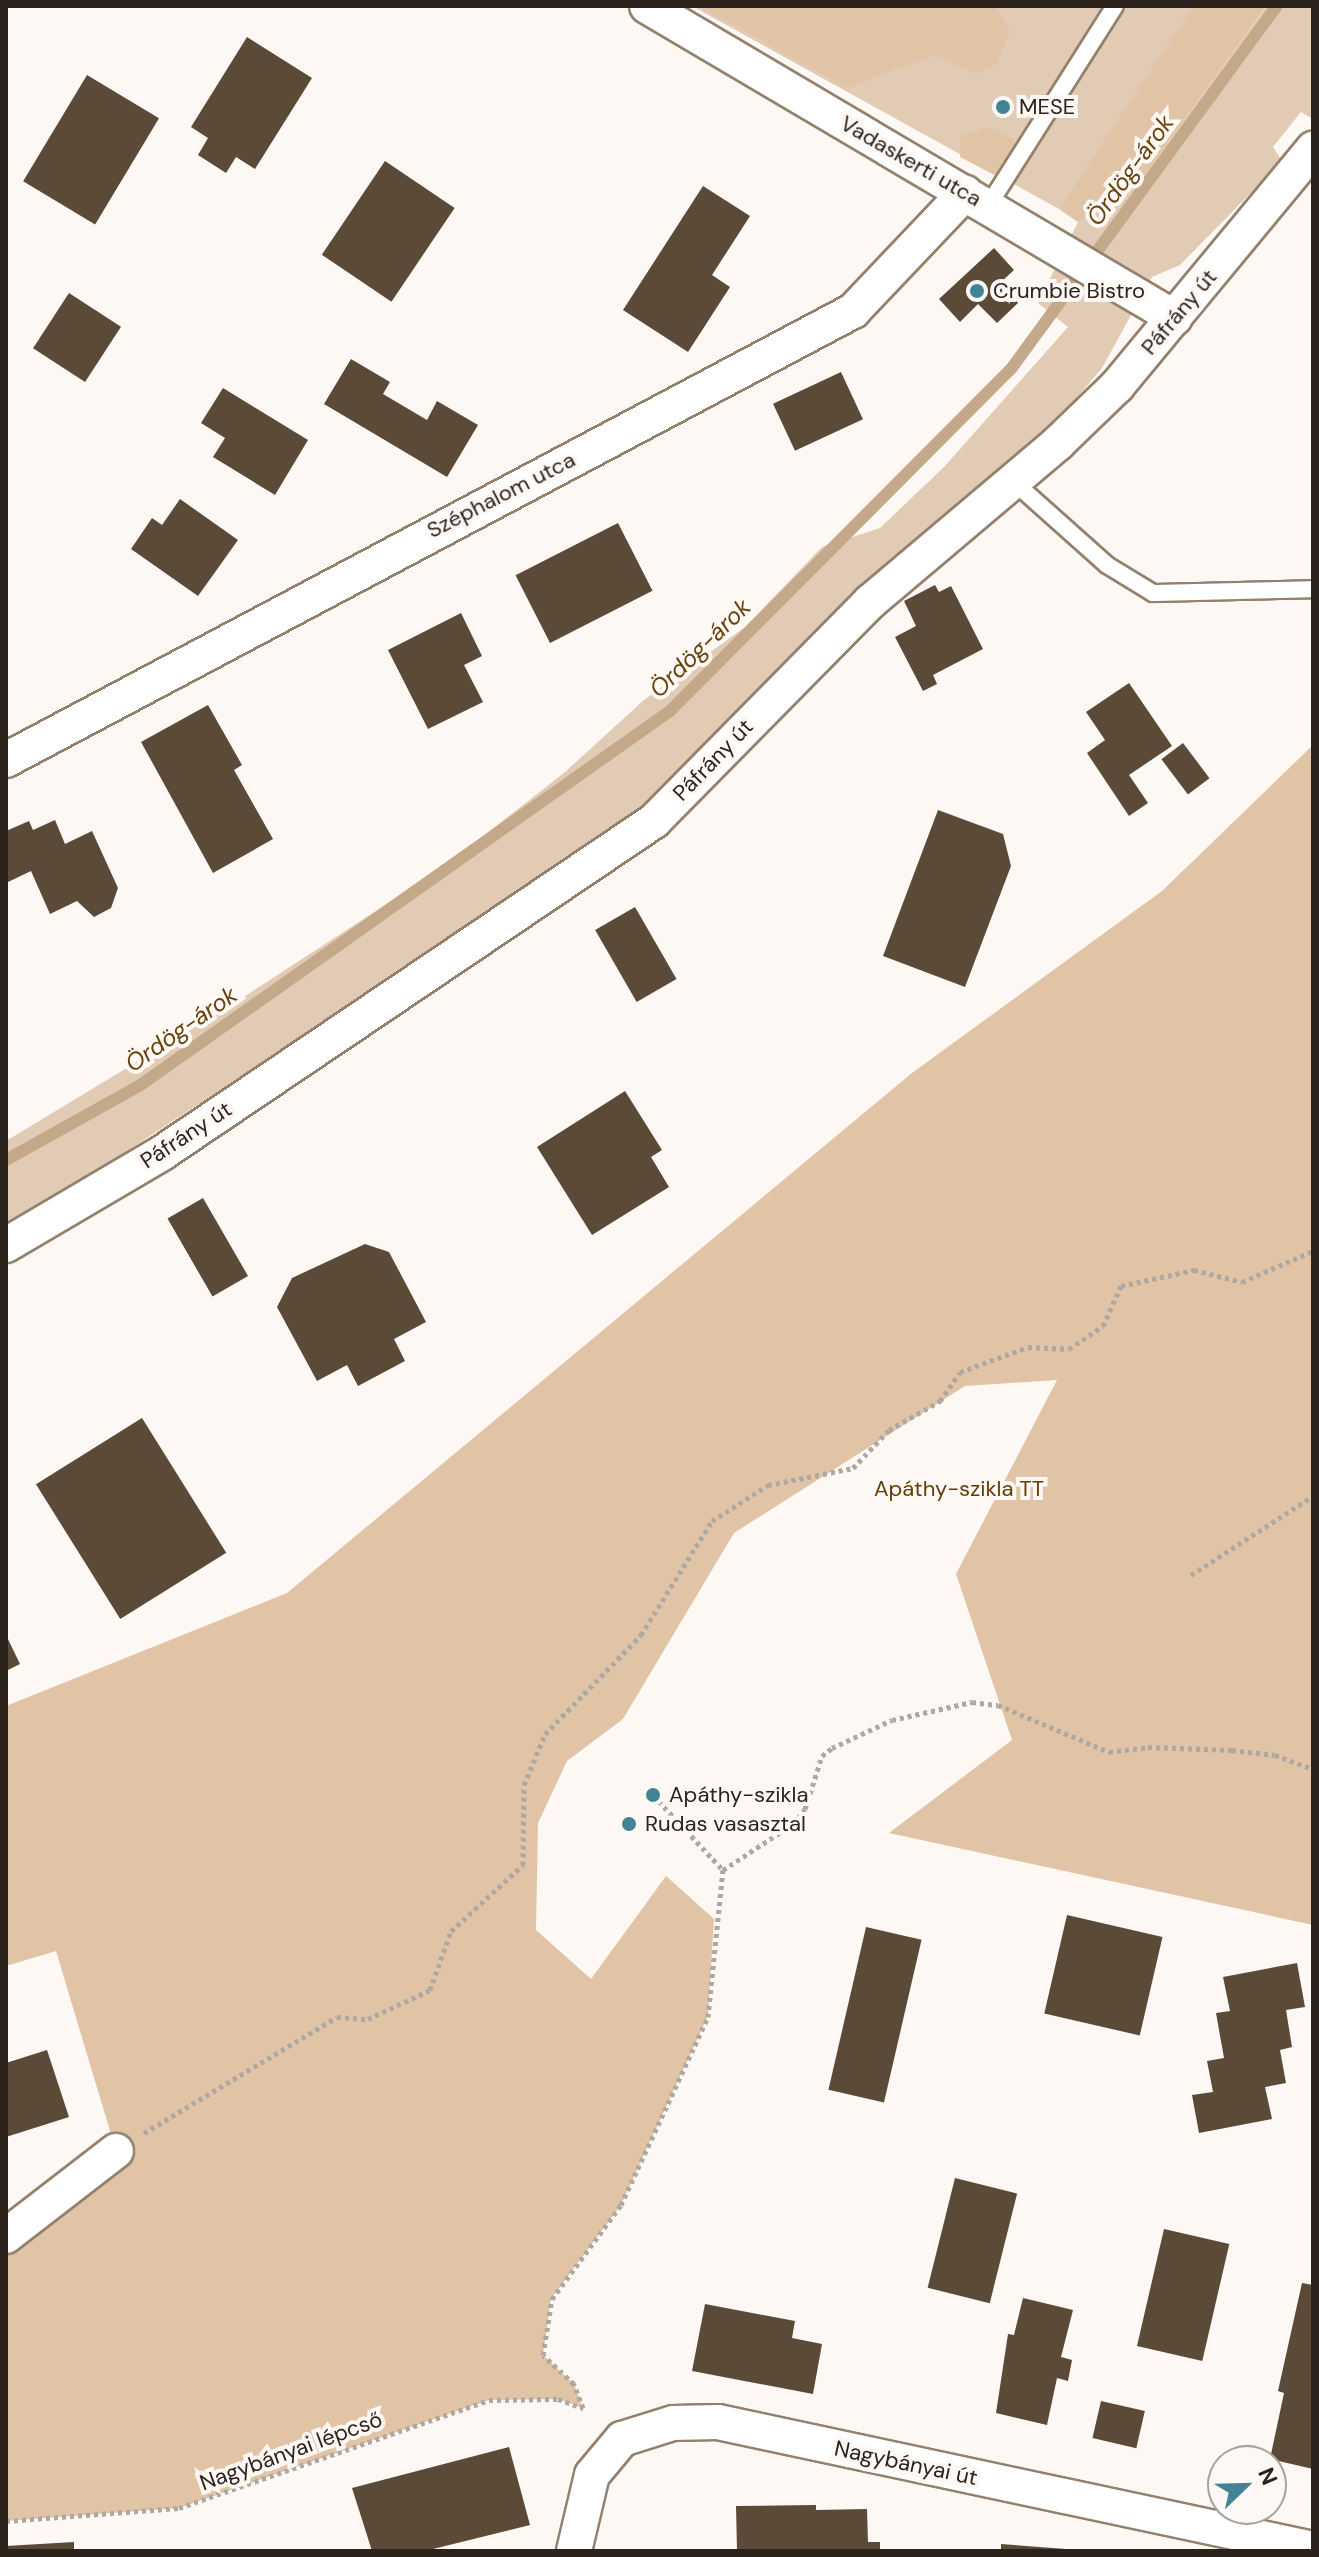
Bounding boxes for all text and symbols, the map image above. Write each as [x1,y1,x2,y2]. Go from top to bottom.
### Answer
place label: MESE [1019,94,1075,120]
marker: MESE [994,98,1012,116]
water label: Ördög-árok [1080,109,1180,231]
street label: Vadaskerti utca [836,110,986,212]
street label: Páfrány út [1136,264,1222,360]
place label: Crumbie Bistro [993,278,1145,304]
marker: Crumbie Bistro [968,282,986,300]
street label: Széphalom utca [423,446,579,544]
water label: Ördög-árok [643,592,757,704]
street label: Páfrány út [668,714,758,806]
water label: Ördög-árok [119,980,243,1078]
street label: Páfrány út [135,1096,237,1174]
park label: Apáthy-szikla TT [874,1476,1044,1502]
place label: Apáthy-szikla [669,1782,808,1808]
marker: Apáthy-szikla [644,1786,662,1804]
place label: Rudas vasasztal [645,1811,806,1837]
marker: Rudas vasasztal [620,1815,638,1833]
street label: Nagybányai lépcső [196,2406,386,2496]
street label: Nagybányai út [832,2435,980,2491]
north arrow [1207,2445,1287,2525]
text: N [1251,2463,1284,2489]

